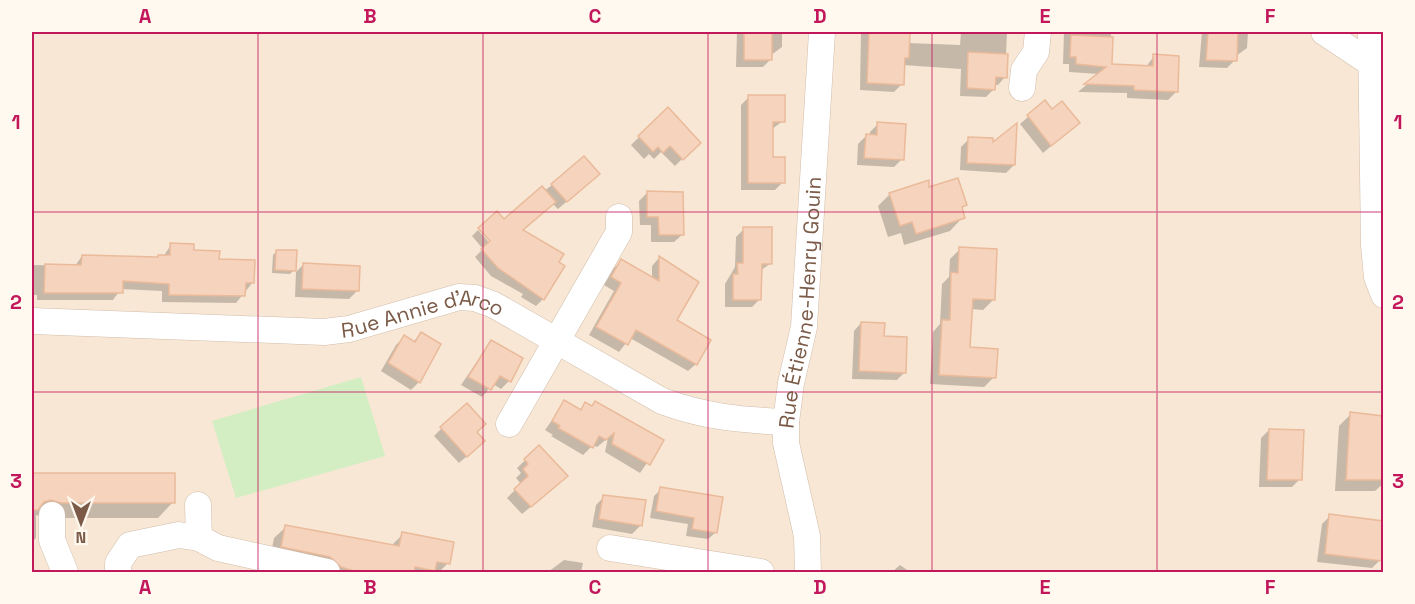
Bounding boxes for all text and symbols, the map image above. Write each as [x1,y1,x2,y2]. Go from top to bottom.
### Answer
text: A [139,3,152,29]
text: B [363,3,377,29]
text: C [589,3,602,29]
text: D [813,3,827,29]
text: E [1039,3,1051,29]
text: F [1265,3,1276,29]
text: 1 [11,109,21,135]
text: 1 [1393,109,1403,135]
street label: Rue Étienne-Henry Gouin [772,176,827,430]
street label: Rue Annie d'Arco [340,284,510,343]
text: 2 [10,289,22,315]
text: 2 [1392,289,1404,315]
text: 3 [10,468,22,494]
text: 3 [1392,468,1404,494]
north arrow [51,493,111,553]
text: N [76,527,86,548]
text: A [139,574,152,600]
text: B [363,574,377,600]
text: C [589,574,602,600]
text: D [813,574,827,600]
text: E [1039,574,1051,600]
text: F [1265,574,1276,600]

